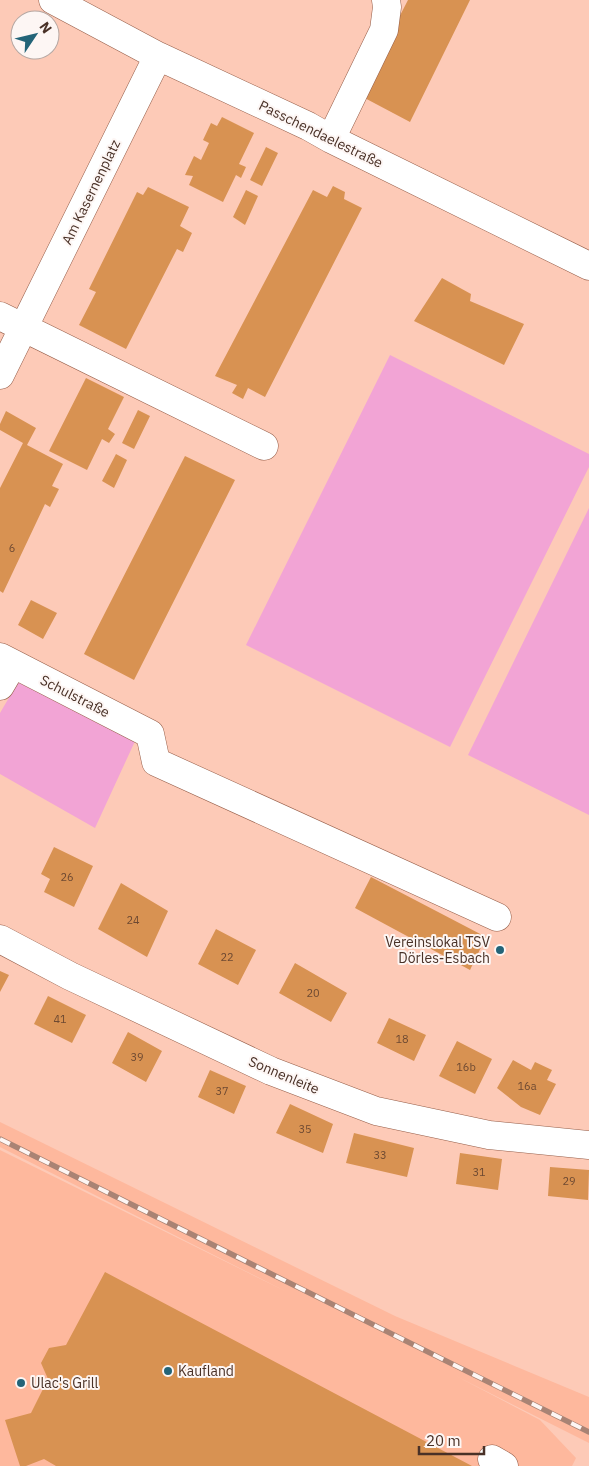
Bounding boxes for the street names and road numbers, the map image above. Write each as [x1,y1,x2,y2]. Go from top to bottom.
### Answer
street label: Passchendaelestraße [256,96,386,172]
street label: Am Kasernenplatz [58,136,124,247]
street label: Schulstraße [37,671,113,721]
street label: Sonnenleite [246,1052,322,1098]

